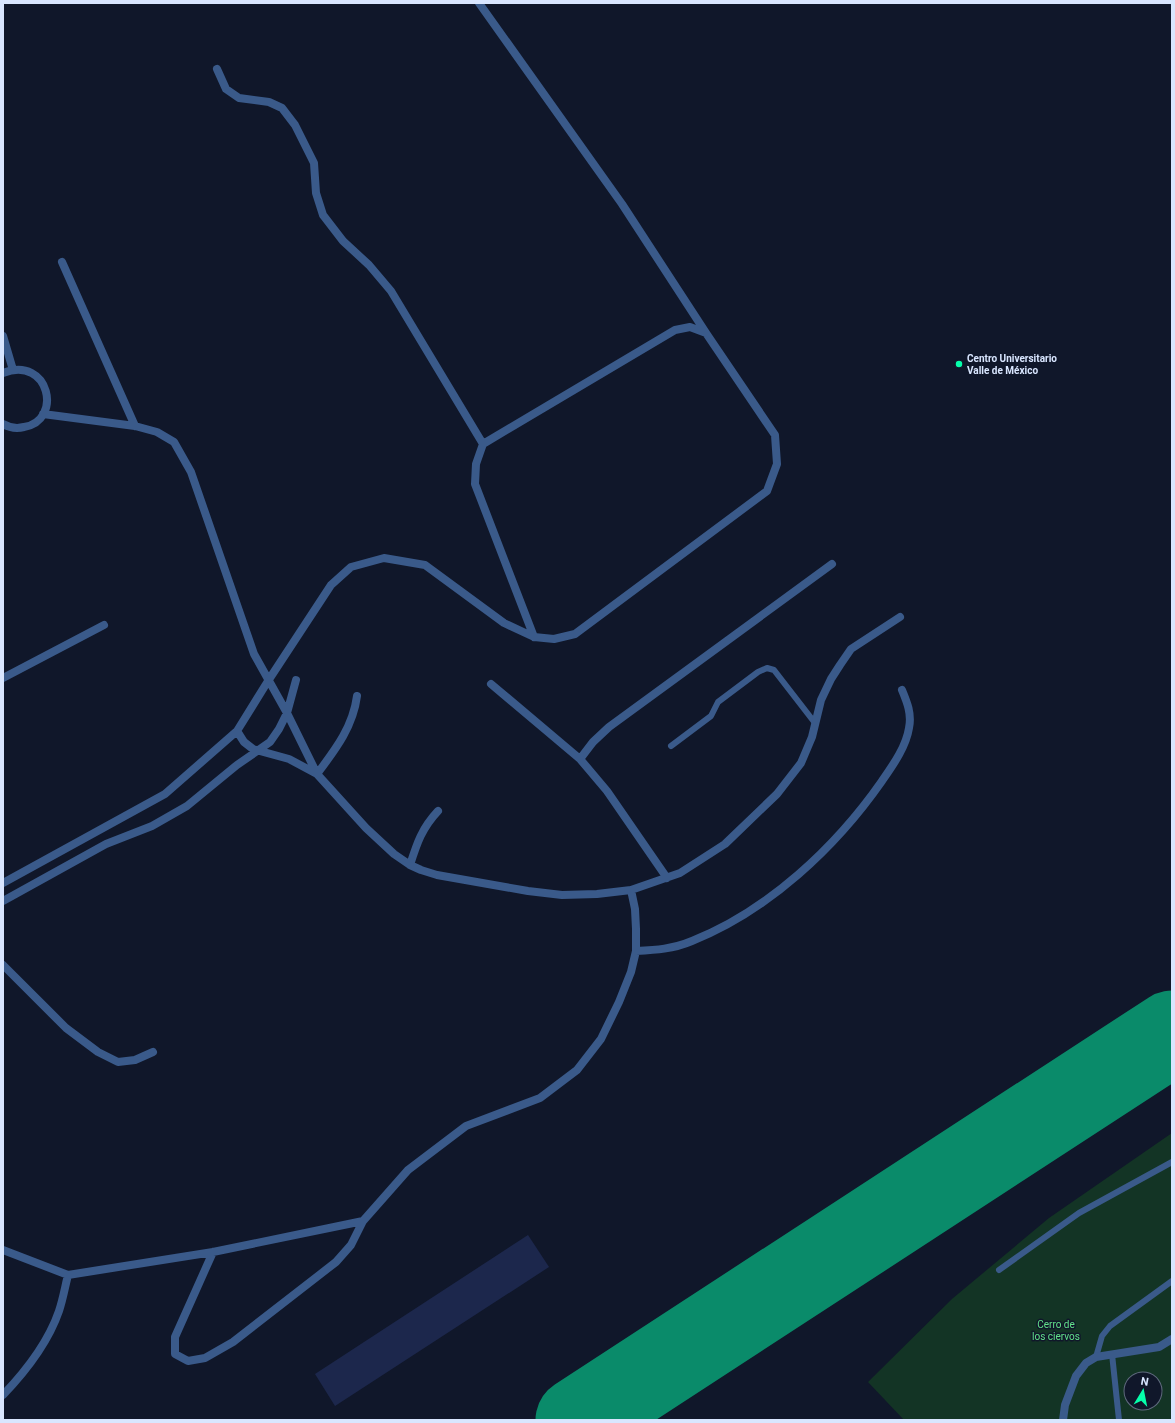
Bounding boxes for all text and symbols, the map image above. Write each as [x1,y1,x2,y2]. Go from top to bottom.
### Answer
place label: Centro Universitario Valle de México [967,353,1057,376]
marker: Centro Universitario Valle de México [954,359,964,369]
park label: Cerro de los ciervos [1032,1319,1080,1342]
north arrow [1123,1371,1163,1411]
text: N [1140,1375,1150,1389]

